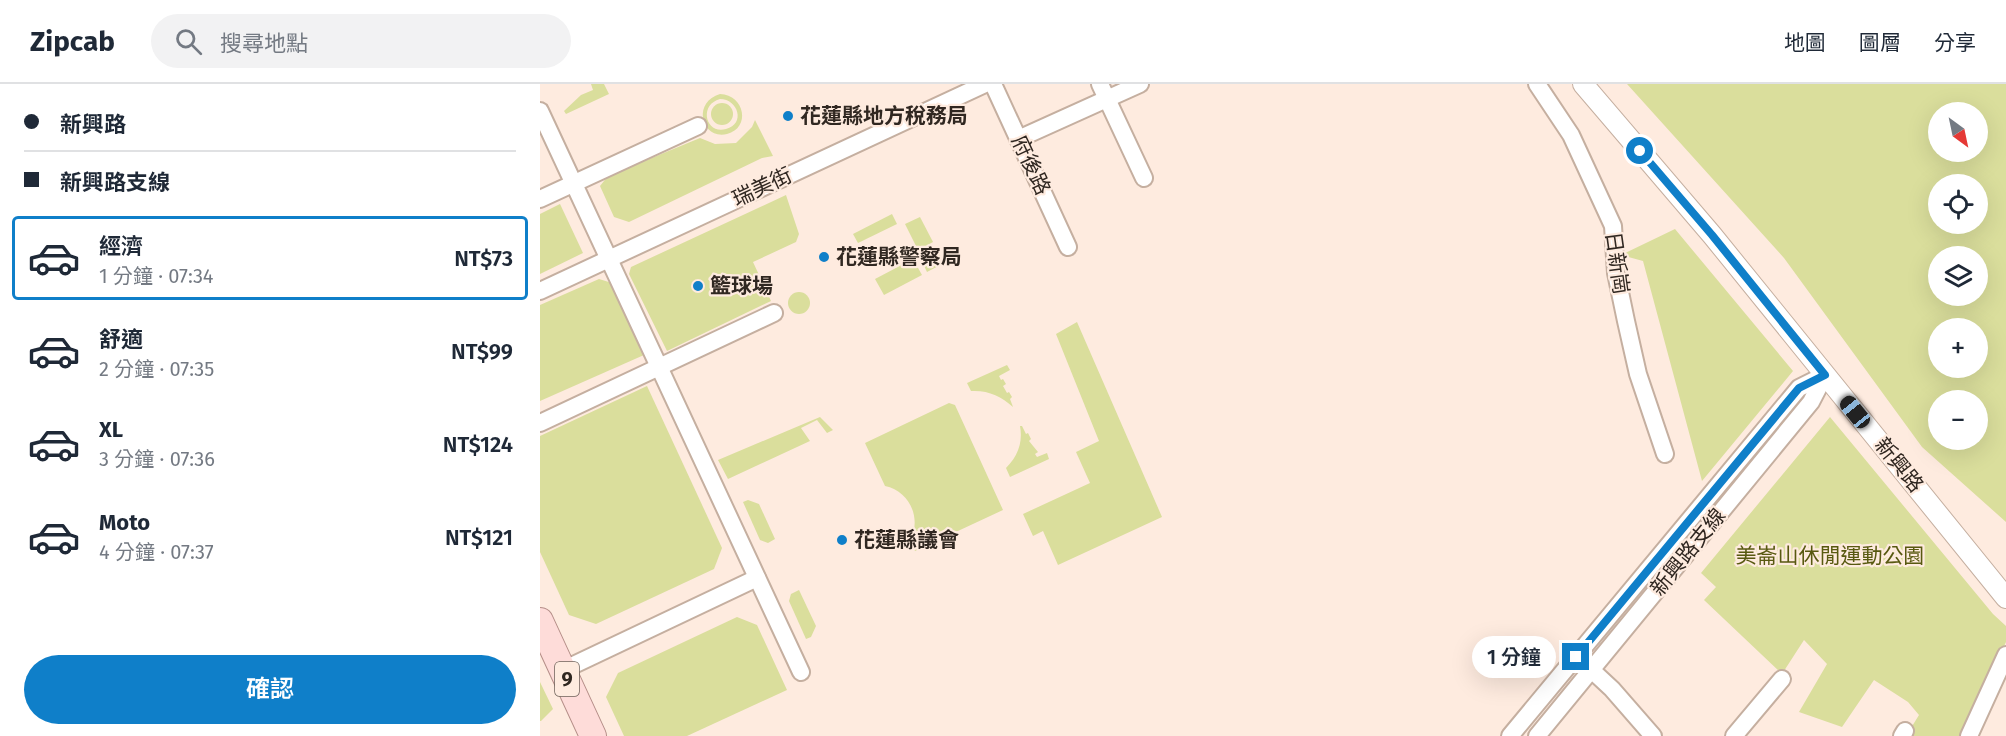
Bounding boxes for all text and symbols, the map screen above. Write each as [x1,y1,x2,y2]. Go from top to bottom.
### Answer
search box [151,14,571,68]
text: Zipcab [30,25,115,58]
icon: search [172,25,205,58]
text: 搜尋地點 [220,30,308,57]
text: 地圖 [1784,30,1826,56]
text: 圖層 [1859,30,1901,56]
text: 分享 [1934,30,1976,56]
north arrow [1928,102,1988,162]
map controls [1928,102,1988,450]
place label: 花蓮縣地方稅務局 [800,103,968,129]
marker: 花蓮縣地方稅務局 [781,109,795,123]
text: 新興路 [60,111,126,138]
street label: 府後路 [1006,131,1056,199]
route start [1626,137,1653,164]
street label: 瑞美街 [728,162,796,212]
text: 新興路支線 [60,169,170,196]
button: locate [1928,174,1988,234]
street label: 日新崗 [1600,230,1634,296]
icon: car [27,231,81,285]
text: 經濟 [99,233,143,260]
place label: 花蓮縣警察局 [836,244,962,270]
text: NT$73 [454,245,513,272]
button: layers [1928,246,1988,306]
marker: 花蓮縣警察局 [817,250,831,264]
text: 1 分鐘 · 07:34 [99,264,214,288]
place label: 籃球場 [710,273,773,299]
marker: 籃球場 [691,279,705,293]
button: + [1928,318,1988,378]
icon: car [27,324,81,378]
text: 舒適 [99,326,143,353]
text: NT$99 [451,338,513,365]
text: 2 分鐘 · 07:35 [99,357,214,381]
button: − [1928,390,1988,450]
car [1837,392,1873,432]
text: XL [99,416,123,443]
icon: car [27,417,81,471]
text: NT$124 [443,431,513,458]
street label: 新興路 [1869,432,1929,498]
text: 3 分鐘 · 07:36 [99,447,215,471]
street label: 新興路支線 [1645,503,1731,601]
text: Moto [99,509,150,536]
icon: car [27,510,81,564]
text: NT$121 [445,524,513,551]
place label: 花蓮縣議會 [854,527,959,553]
marker: 花蓮縣議會 [835,533,849,547]
text: 4 分鐘 · 07:37 [99,540,214,564]
park label: 美崙山休閒運動公園 [1736,543,1925,569]
callout: 1 分鐘 [1471,636,1555,678]
route end [1562,643,1589,670]
text: 1 分鐘 [1487,645,1541,669]
button: 確認 [24,655,516,724]
road number: 9 [555,662,579,696]

